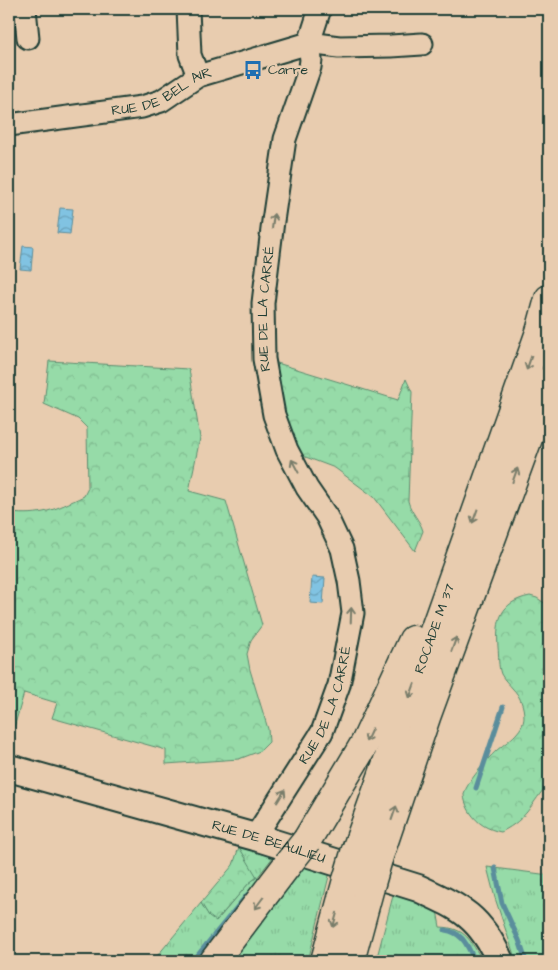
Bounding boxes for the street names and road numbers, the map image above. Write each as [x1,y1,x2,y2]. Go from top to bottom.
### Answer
street label: RUE DE BEL AIR [110,62,214,121]
street label: RUE DE LA CARRÉ [253,244,280,373]
street label: ROCADE M 37 [410,581,460,677]
street label: RUE DE LA CARRÉ [294,644,357,768]
street label: RUE DE BEAULIEU [210,815,328,869]

